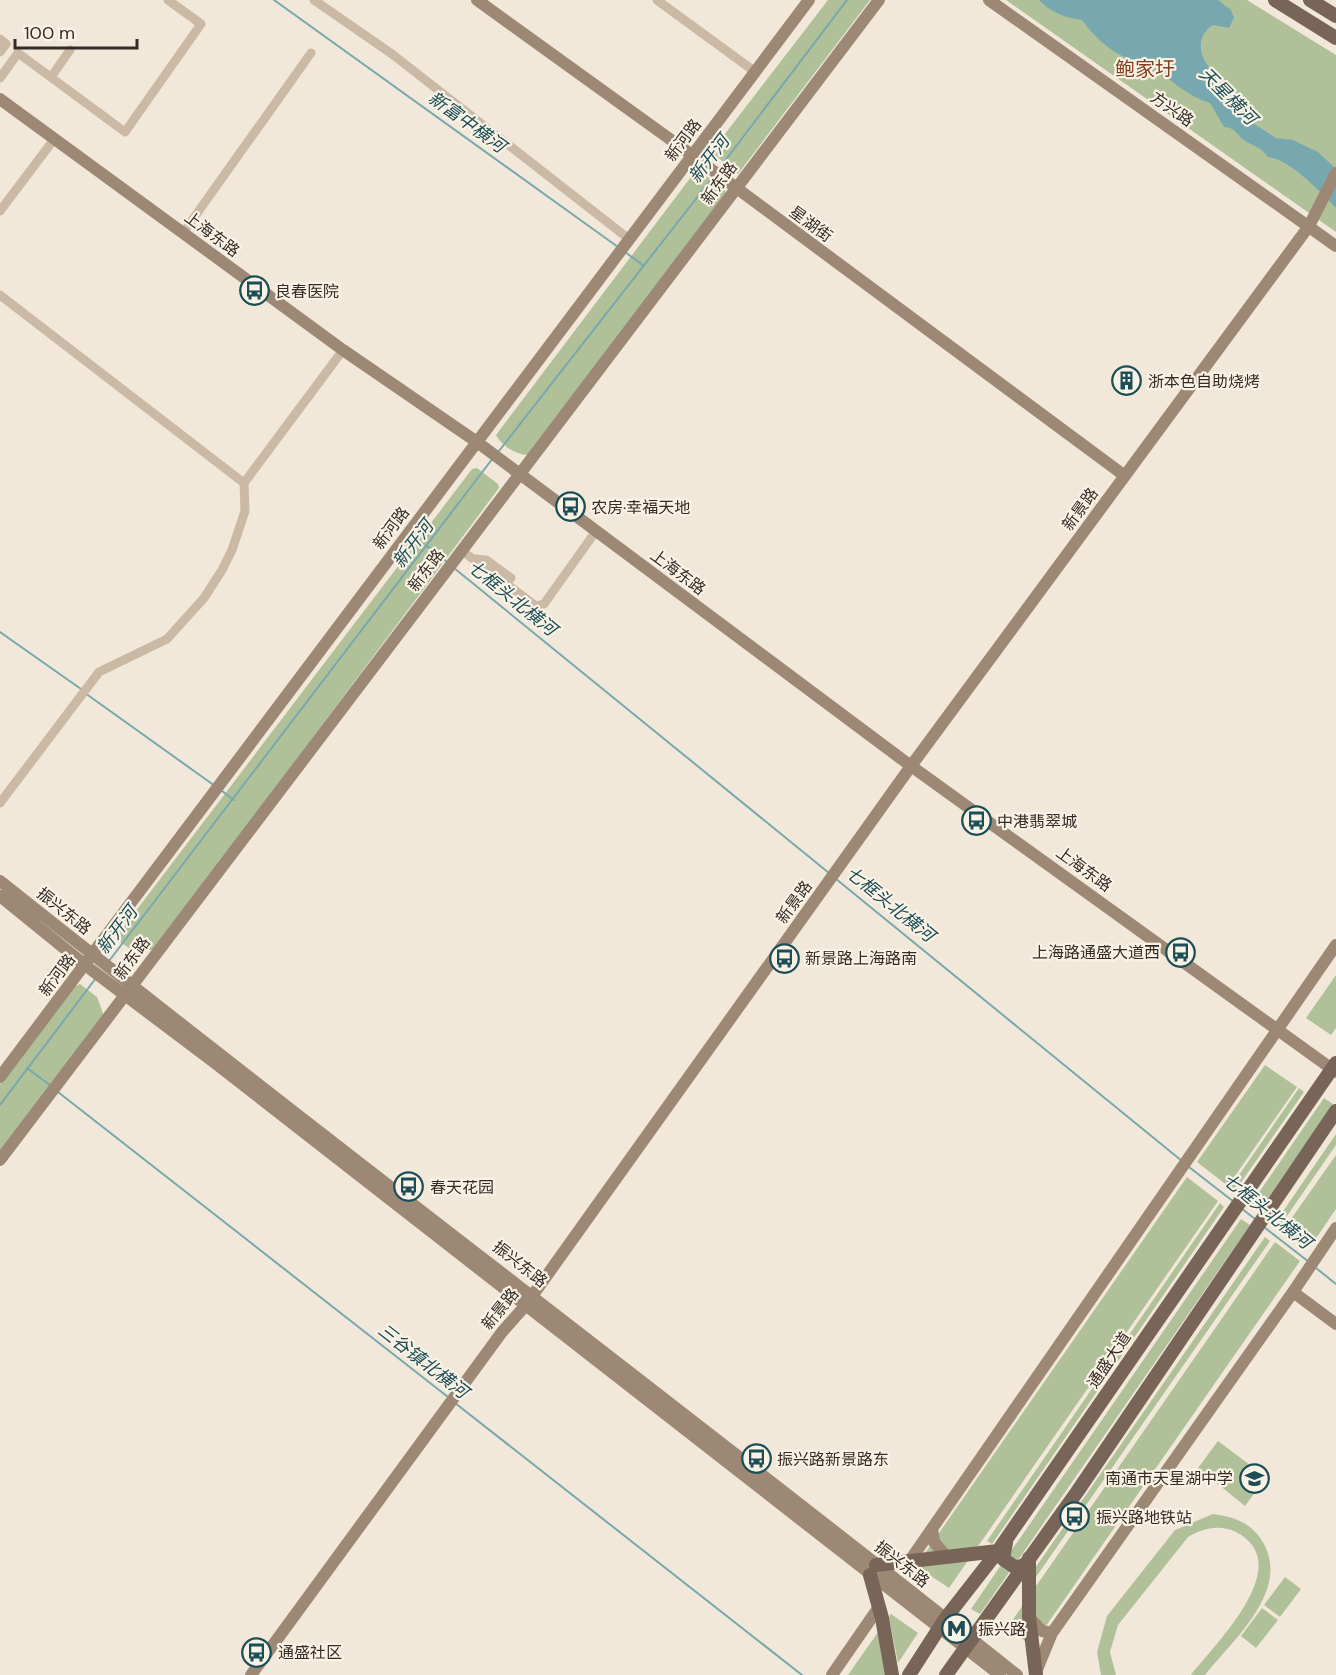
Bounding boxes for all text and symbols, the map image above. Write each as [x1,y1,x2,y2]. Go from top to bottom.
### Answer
scale bar [15,12,136,50]
text: 100 m [24,21,75,45]
district label: 鲍家圩 [1115,56,1175,82]
water label: 天星横河 [1194,62,1264,132]
water label: 新富中横河 [424,86,513,160]
street label: 方兴路 [1146,87,1198,131]
street label: 新河路 [660,115,706,165]
water label: 新开河 [683,128,737,188]
street label: 新东路 [696,157,742,209]
street label: 星湖街 [785,201,837,247]
street label: 上海东路 [180,206,244,262]
bus stop icon: 良春医院 [238,275,270,307]
place label: 良春医院 [275,281,339,302]
building icon: 浙本色自助烧烤 [1111,365,1143,397]
place label: 浙本色自助烧烤 [1148,371,1260,392]
street label: 新景路 [1057,483,1103,535]
bus stop icon: 农房·幸福天地 [554,491,586,523]
place label: 农房·幸福天地 [591,497,690,518]
street label: 新河路 [368,503,414,553]
water label: 新开河 [387,513,441,573]
street label: 上海东路 [646,544,710,600]
street label: 新东路 [403,545,449,595]
water label: 七框头北横河 [462,555,564,643]
bus stop icon: 中港翡翠城 [960,805,992,837]
place label: 中港翡翠城 [997,811,1077,832]
street label: 上海东路 [1052,842,1116,896]
water label: 七框头北横河 [840,861,942,949]
street label: 新景路 [771,876,817,928]
street label: 振兴东路 [33,883,95,939]
water label: 新开河 [91,899,145,959]
street label: 新东路 [109,932,155,984]
bus stop icon: 上海路通盛大道西 [1165,936,1197,968]
bus stop icon: 新景路上海路南 [768,942,800,974]
place label: 上海路通盛大道西 [1032,942,1160,963]
place label: 新景路上海路南 [805,948,917,969]
street label: 新河路 [34,950,80,1000]
water label: 七框头北横河 [1217,1168,1319,1256]
bus stop icon: 春天花园 [393,1171,425,1203]
place label: 春天花园 [430,1177,494,1198]
street label: 振兴东路 [488,1236,552,1292]
street label: 新景路 [477,1284,523,1334]
water label: 三谷镇北横河 [373,1318,475,1406]
street label: 通盛大道 [1082,1328,1136,1392]
bus stop icon: 振兴路新景路东 [740,1443,772,1475]
place label: 振兴路新景路东 [777,1449,889,1470]
school or university icon: 南通市天星湖中学 [1238,1462,1270,1494]
place label: 南通市天星湖中学 [1105,1468,1233,1489]
bus stop icon: 振兴路地铁站 [1059,1501,1091,1533]
place label: 振兴路地铁站 [1096,1507,1192,1528]
street label: 振兴东路 [870,1536,934,1592]
metro station icon: 振兴路 [941,1613,973,1645]
place label: 振兴路 [978,1619,1026,1640]
bus stop icon: 通盛社区 [241,1636,273,1668]
place label: 通盛社区 [278,1642,342,1663]

